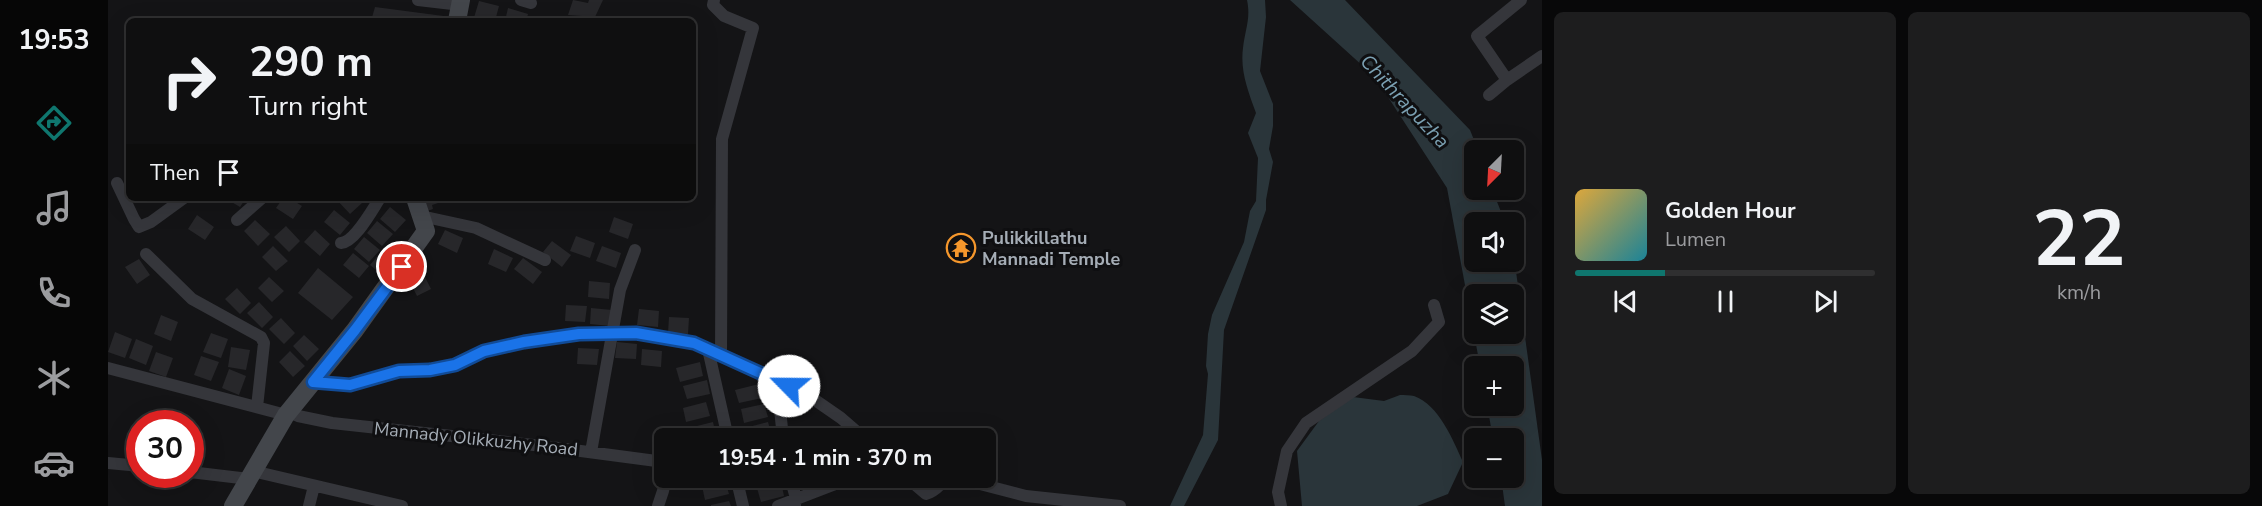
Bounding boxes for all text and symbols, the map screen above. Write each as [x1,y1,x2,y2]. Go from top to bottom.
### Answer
text: 19:53 [18,22,90,59]
text: 290 m [249,34,373,91]
icon: right [150,42,228,120]
water label: Chithrapuzha [1354,48,1455,154]
text: Turn right [249,88,367,125]
icon: directions [33,102,75,144]
north arrow [1464,140,1524,200]
map controls [1464,140,1524,488]
icon: arrive [212,156,245,189]
text: Then [150,158,200,188]
text: 22 [2032,186,2126,293]
icon: music [33,187,75,229]
text: Golden Hour [1665,196,1796,226]
button: sound [1464,212,1524,272]
place label: Pulikkillathu Mannadi Temple [982,226,1120,271]
text: Lumen [1665,226,1726,253]
temple icon: Pulikkillathu Mannadi Temple [945,232,977,264]
pin [376,241,427,292]
icon: arrive [385,250,418,283]
icon: phone [33,272,75,314]
text: km/h [2057,279,2101,306]
button: layers [1464,284,1524,344]
icon: previous [1609,285,1642,318]
icon: pause [1709,285,1742,318]
icon: next [1809,285,1842,318]
position arrow [757,354,821,418]
button: + [1464,356,1524,416]
icon: climate [33,357,75,399]
speed limit sign: 30 [126,410,204,488]
street label: Mannady Olikkuzhy Road [373,416,579,462]
button: − [1464,428,1524,488]
icon: car [33,442,75,484]
text: 19:54 · 1 min · 370 m [718,443,932,473]

